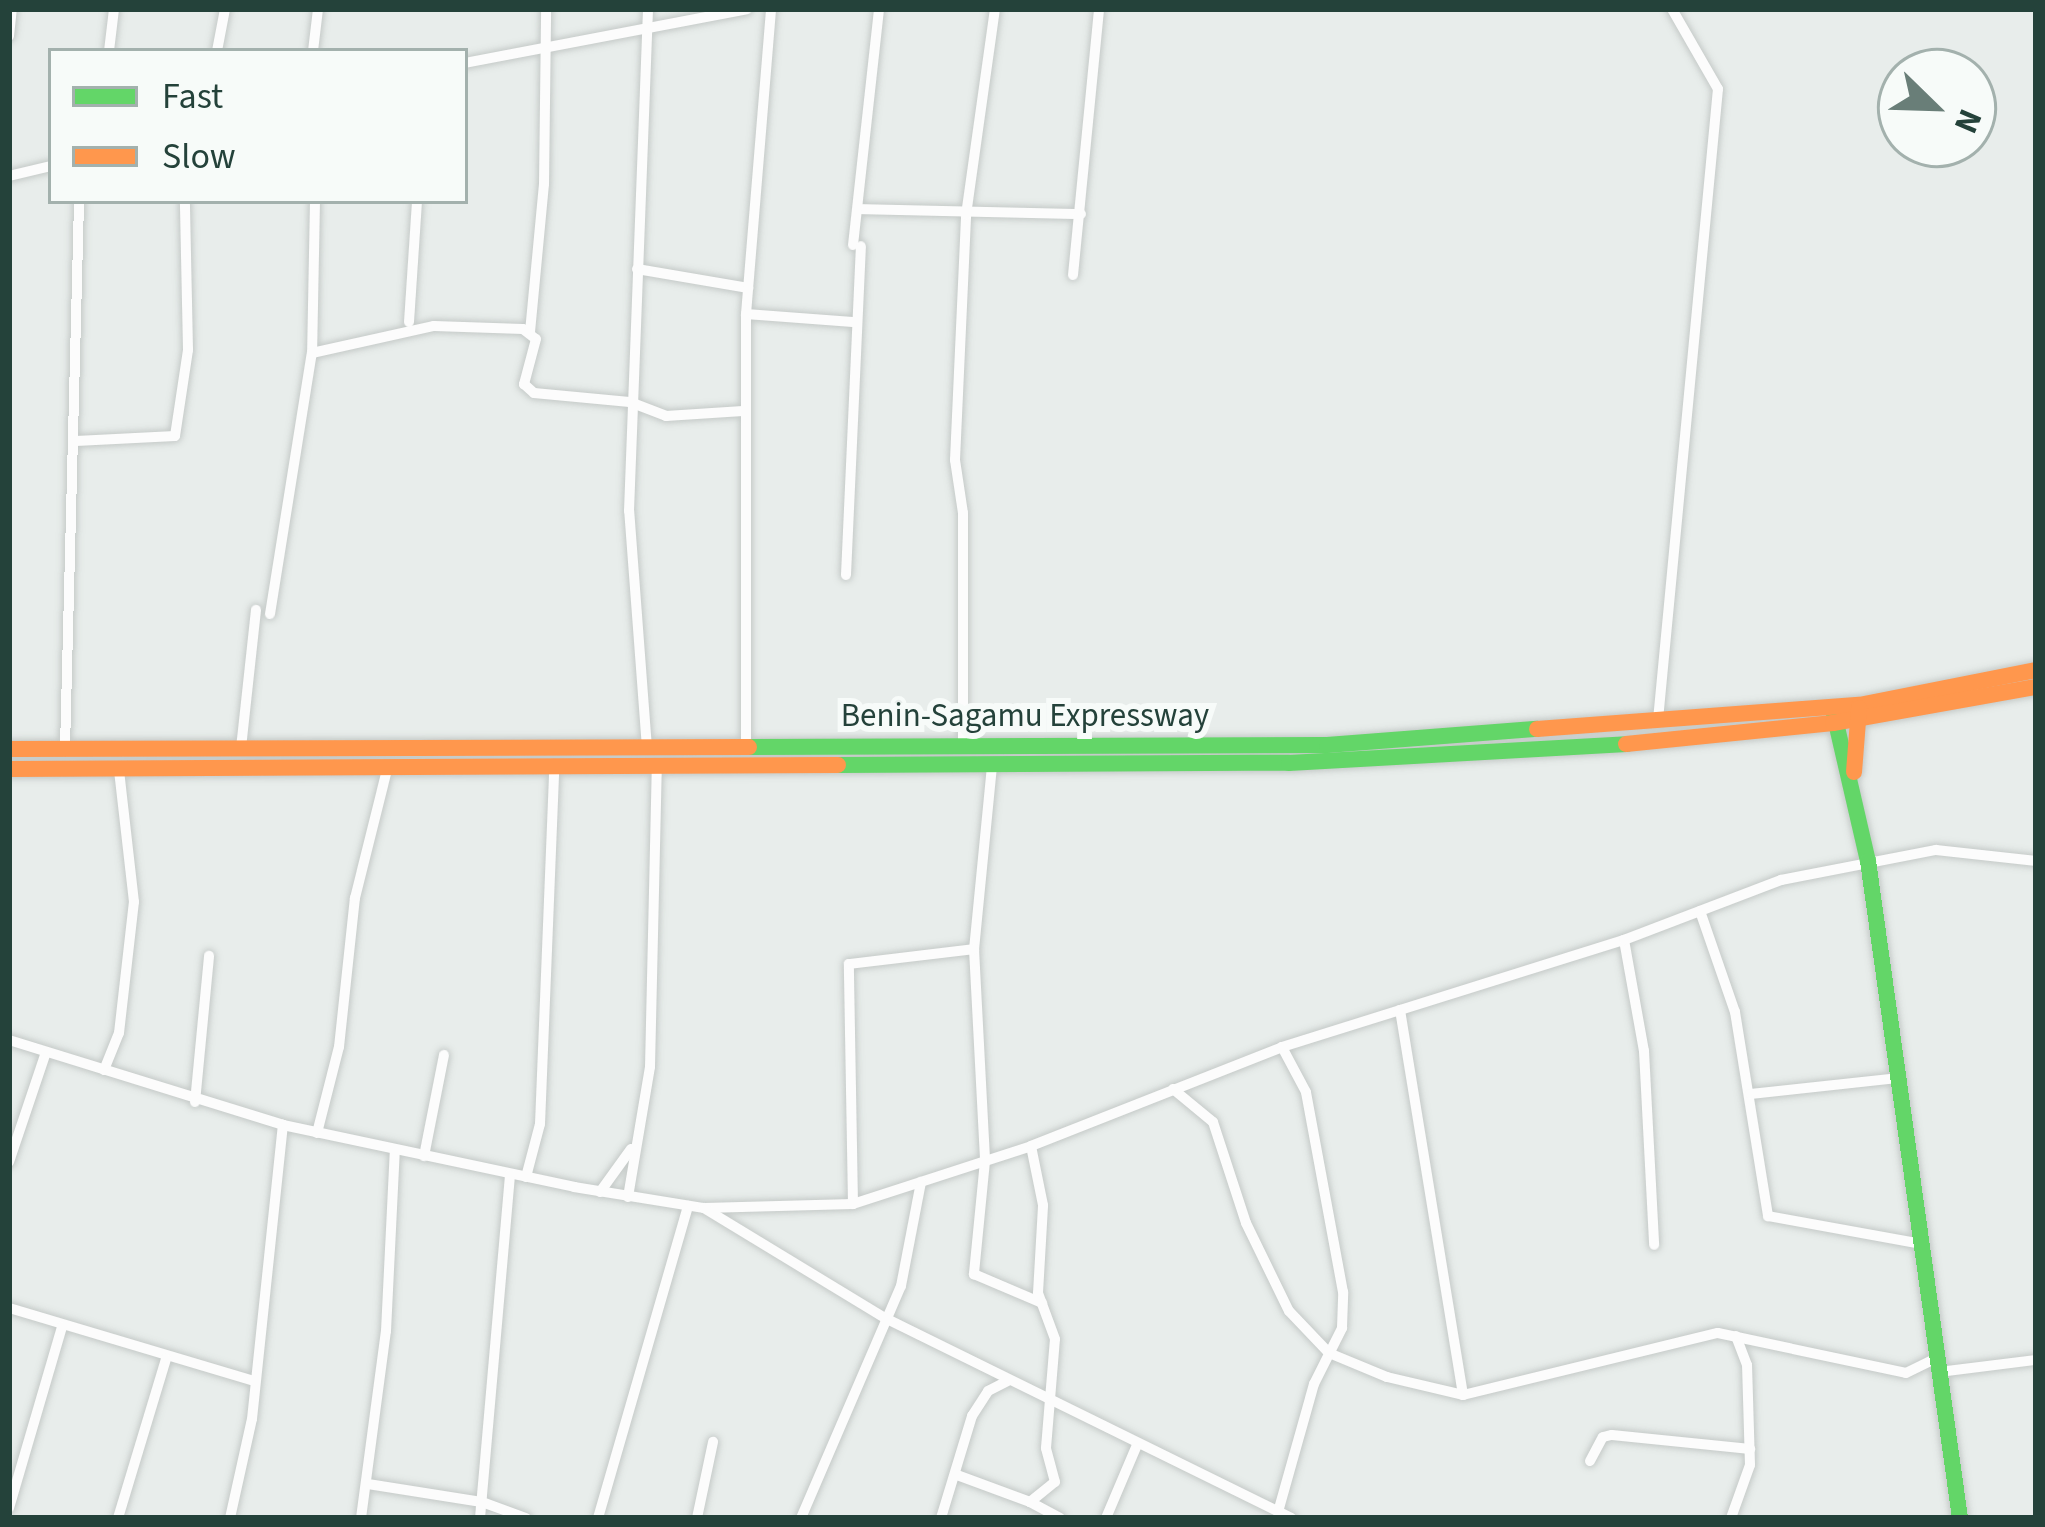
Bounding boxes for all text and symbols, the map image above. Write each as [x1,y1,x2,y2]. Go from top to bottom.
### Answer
legend [48,48,468,204]
north arrow [1877,48,1997,168]
text: Fast [162,71,223,122]
text: N [1942,102,1994,140]
text: Slow [162,131,236,182]
street label: Benin-Sagamu Expressway [841,696,1209,736]

